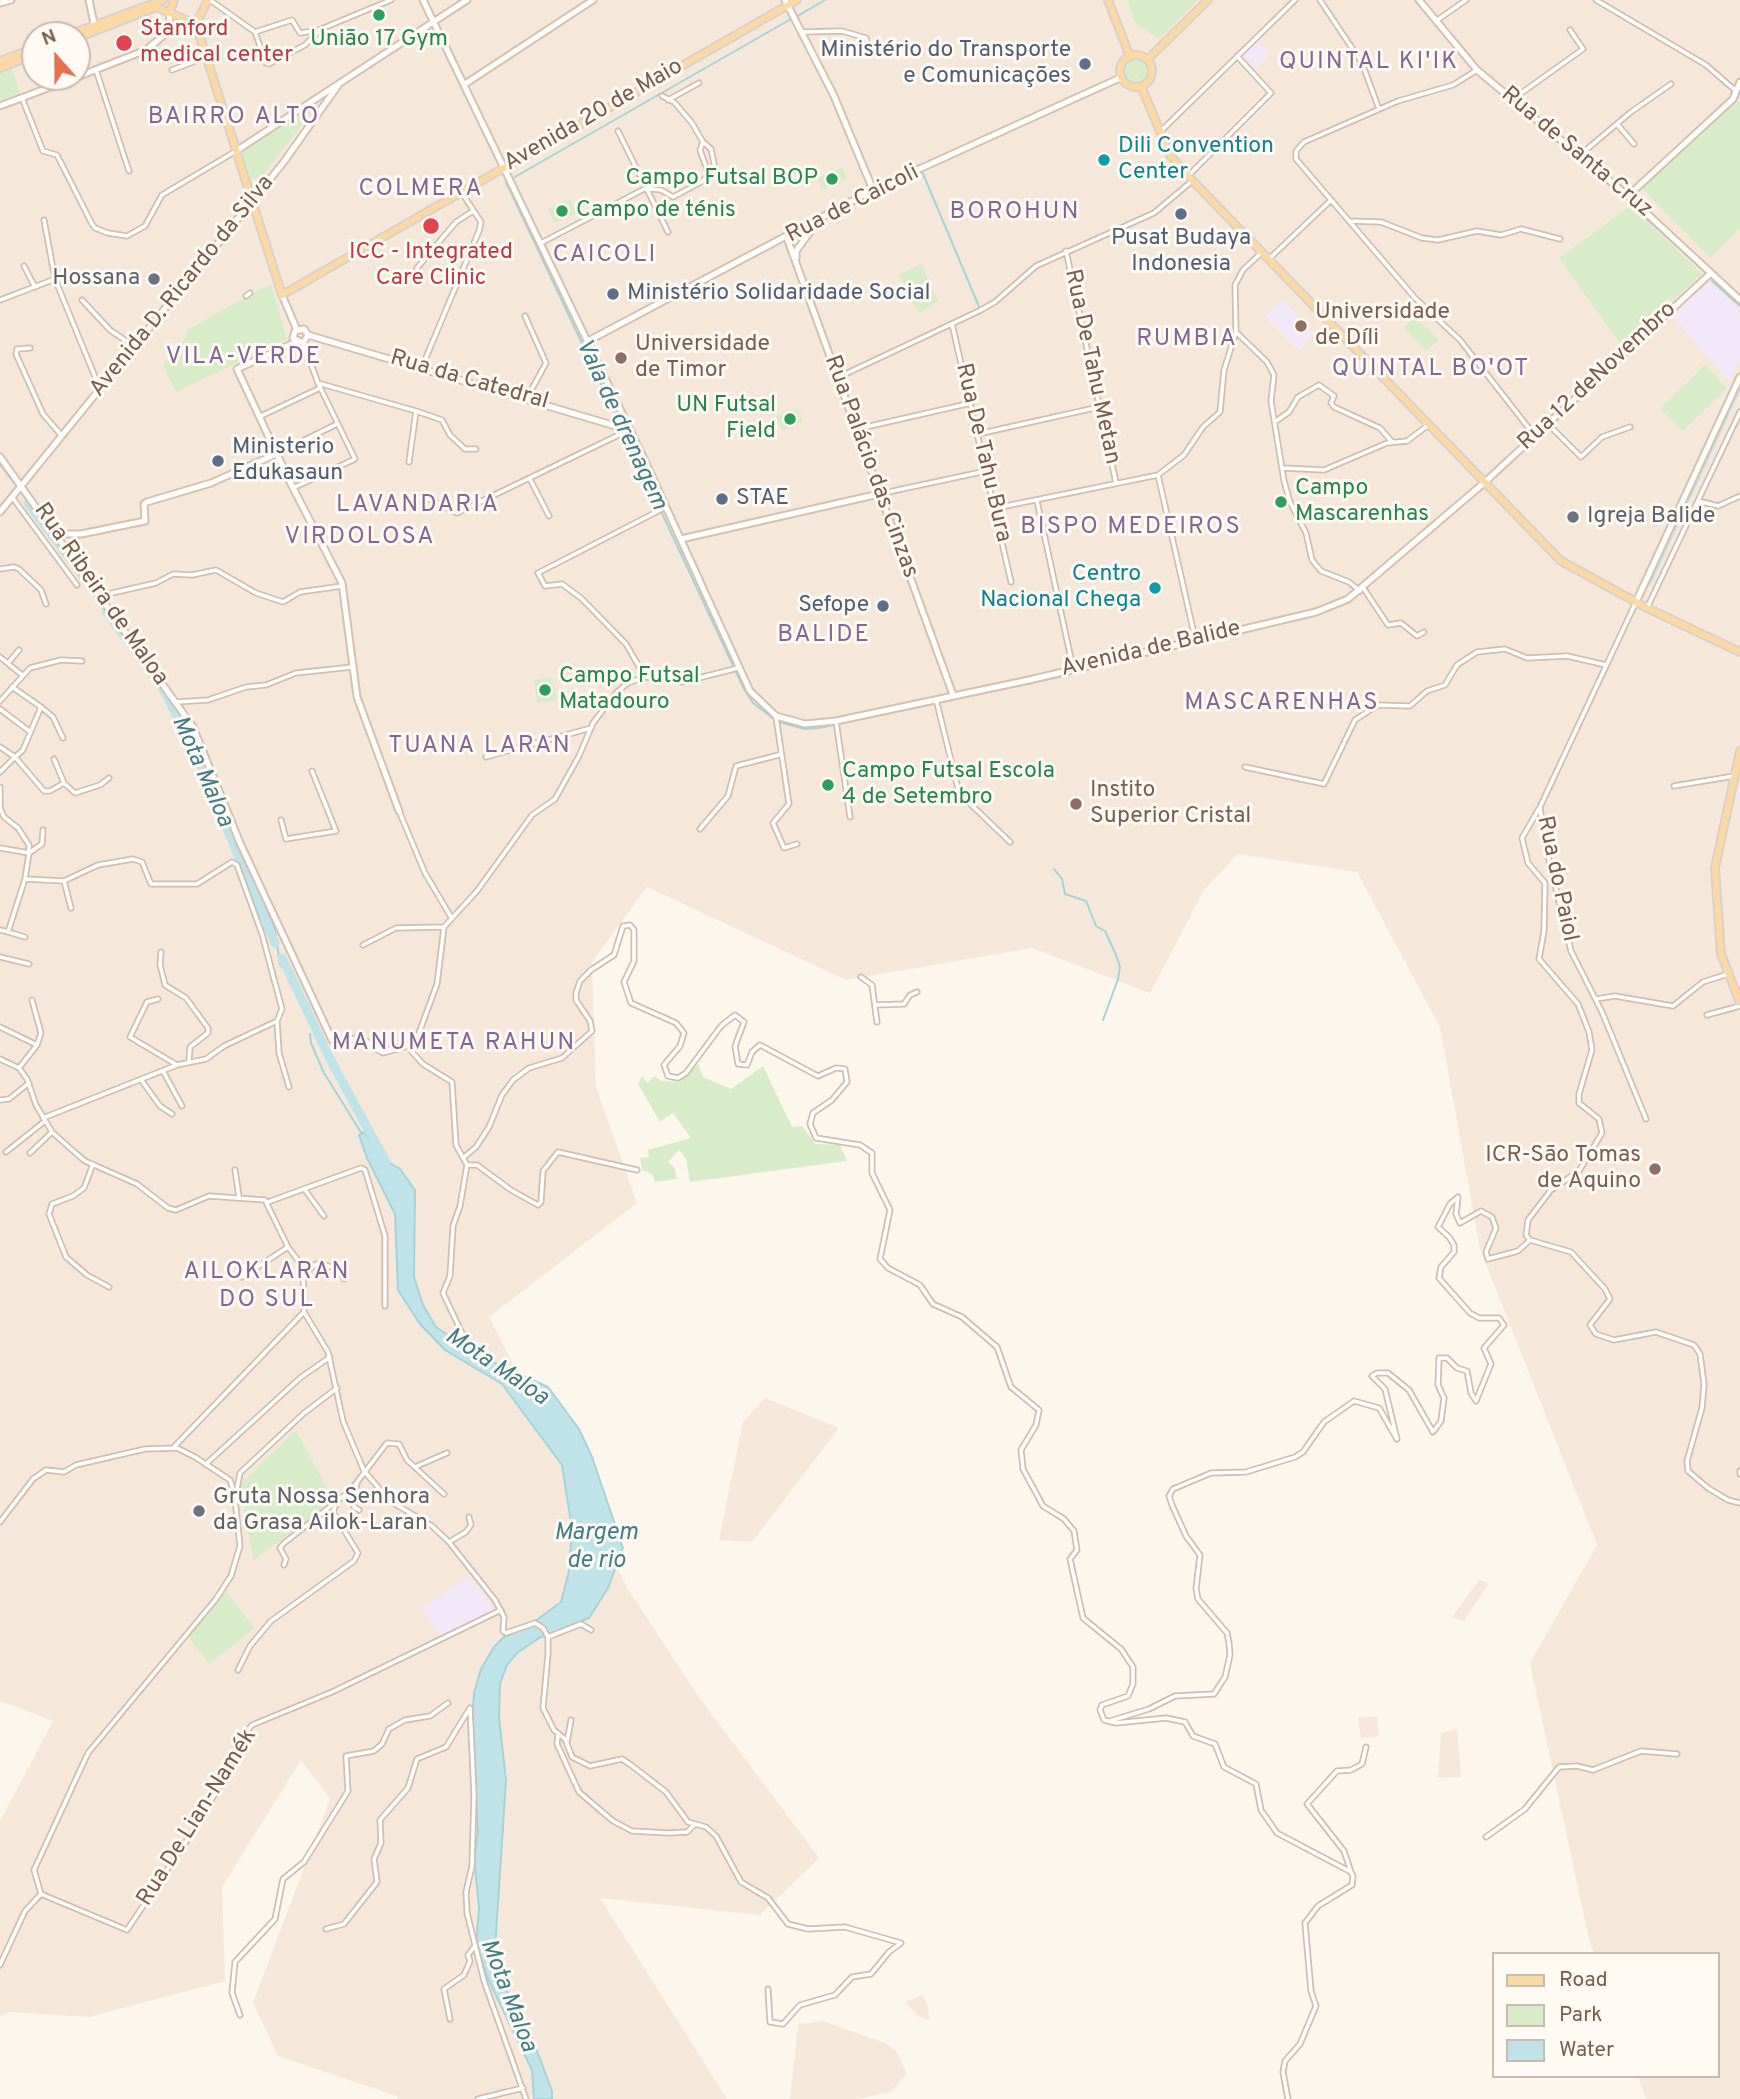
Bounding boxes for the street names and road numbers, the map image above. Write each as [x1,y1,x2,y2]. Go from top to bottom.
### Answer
street label: Avenida 20 de Maio [500,54,688,178]
street label: Rua de Santa Cruz [1495,82,1657,224]
street label: Rua de Caicoli [782,160,924,250]
street label: Avenida D. Ricardo da Silva [85,171,281,403]
street label: Rua De Tahu Metan [1057,267,1125,467]
street label: Rua 12 deNovembro [1513,297,1683,457]
street label: Rua da Catedral [387,345,551,417]
street label: Rua Palácio das Cinzas [817,352,923,582]
street label: Rua De Tahu Bura [948,361,1016,545]
street label: Rua Ribeira de Maloa [27,499,173,691]
street label: Avenida de Balide [1059,616,1243,684]
street label: Rua do Paiol [1529,814,1583,944]
street label: Rua De Lian-Namék [132,1724,264,1912]

